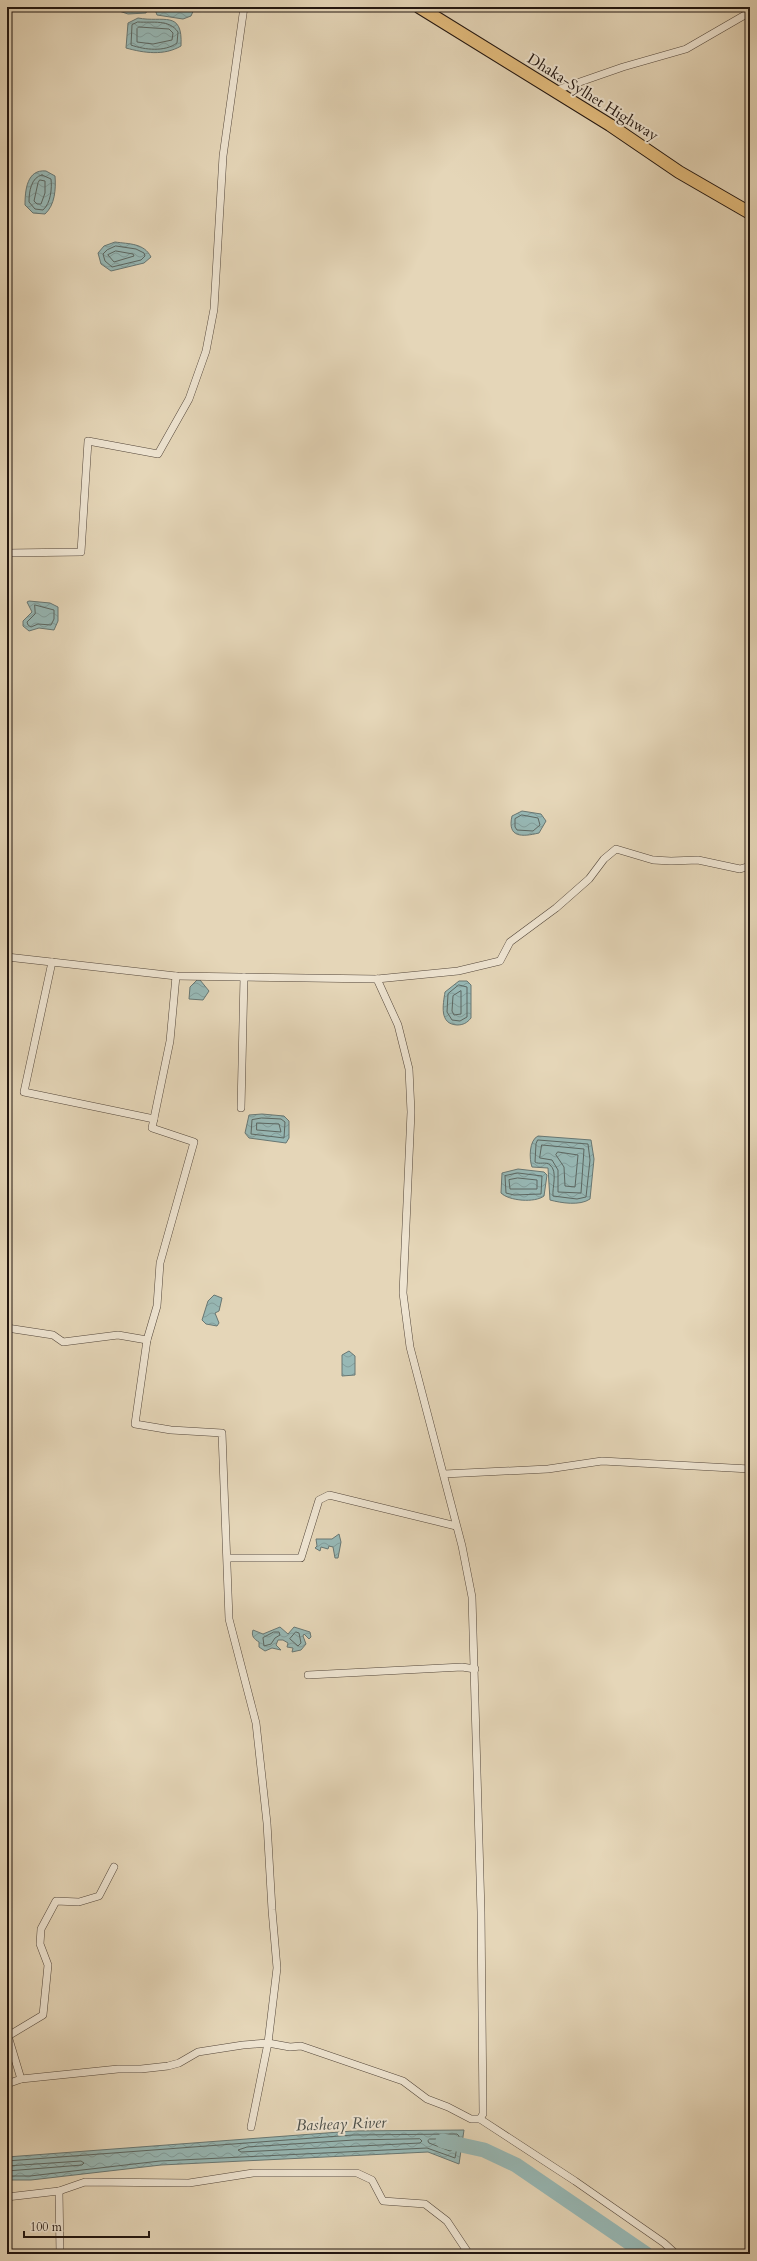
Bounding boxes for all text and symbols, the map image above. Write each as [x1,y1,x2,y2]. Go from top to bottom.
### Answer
street label: Dhaka-Sylhet Highway [524,49,662,146]
water label: Basheay River [295,2111,387,2137]
scale bar [24,2213,149,2239]
text: 100 m [30,2219,63,2235]

